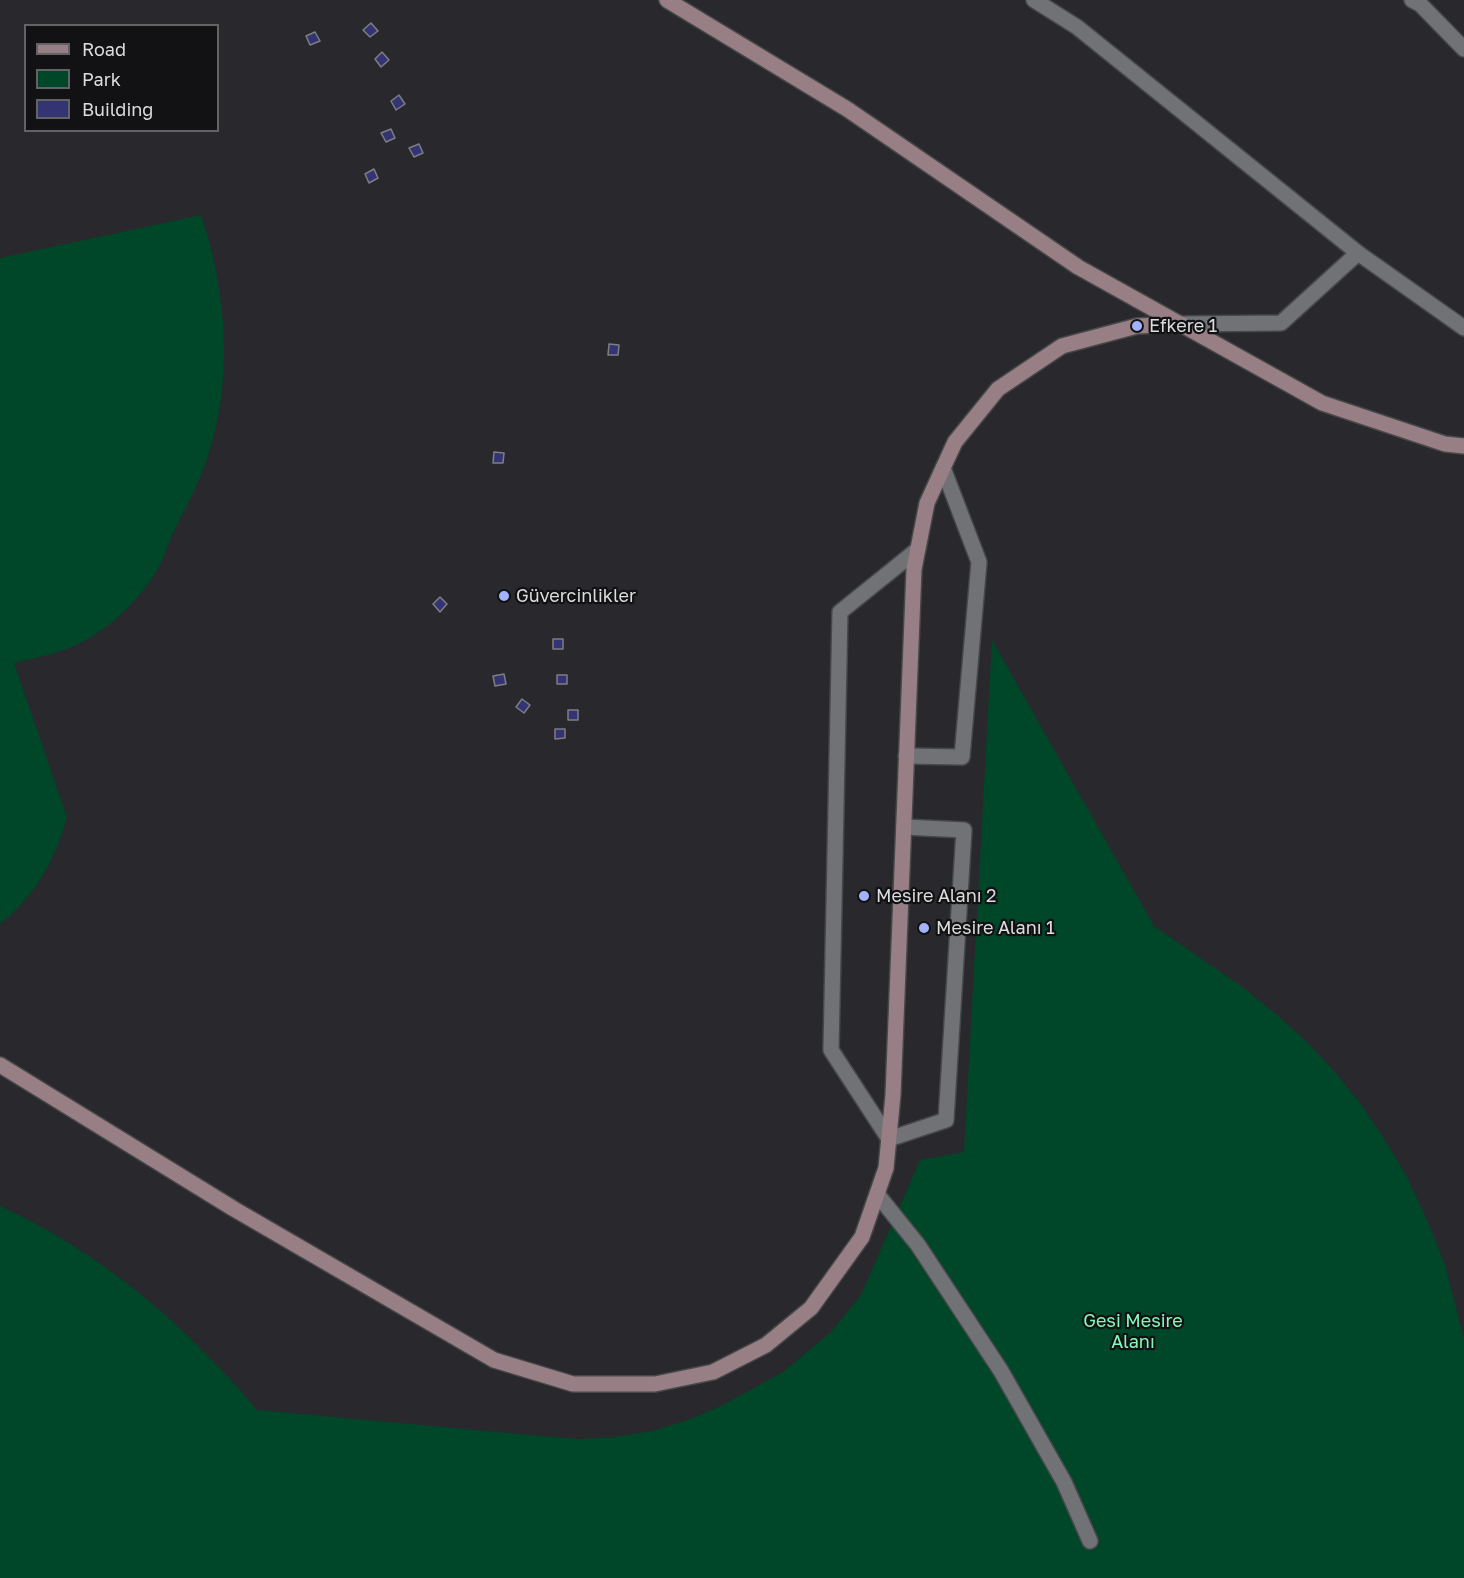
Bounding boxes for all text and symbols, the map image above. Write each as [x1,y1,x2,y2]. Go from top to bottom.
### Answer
legend [24,24,219,132]
text: Road [82,38,126,60]
text: Park [82,68,121,90]
text: Building [82,98,153,120]
place label: Efkere 1 [1149,315,1217,337]
marker: Efkere 1 [1130,319,1144,333]
place label: Güvercinlikler [516,585,636,607]
marker: Güvercinlikler [497,589,511,603]
place label: Mesire Alanı 2 [876,885,997,907]
marker: Mesire Alanı 2 [857,889,871,903]
place label: Mesire Alanı 1 [936,917,1055,939]
marker: Mesire Alanı 1 [917,921,931,935]
park label: Gesi Mesire Alanı [1083,1310,1183,1352]

